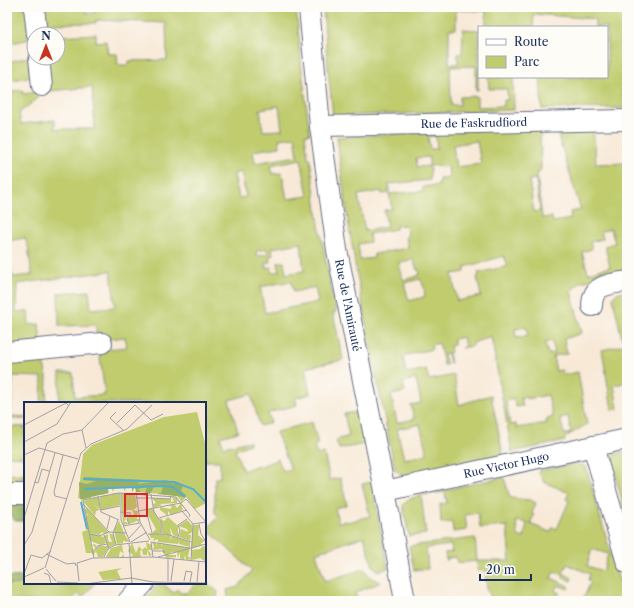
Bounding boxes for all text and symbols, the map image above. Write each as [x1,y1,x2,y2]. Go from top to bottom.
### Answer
north arrow [26,26,66,66]
legend [478,26,608,78]
text: N [41,29,51,43]
text: Route [514,34,549,49]
text: Parc [514,54,539,69]
street label: Rue de Faskrudfiord [421,115,528,131]
street label: Rue de l'Amirauté [332,258,364,353]
inset map [24,402,206,584]
street label: Rue Victor Hugo [462,449,551,481]
scale bar [480,556,531,582]
text: 20 m [486,562,515,577]

